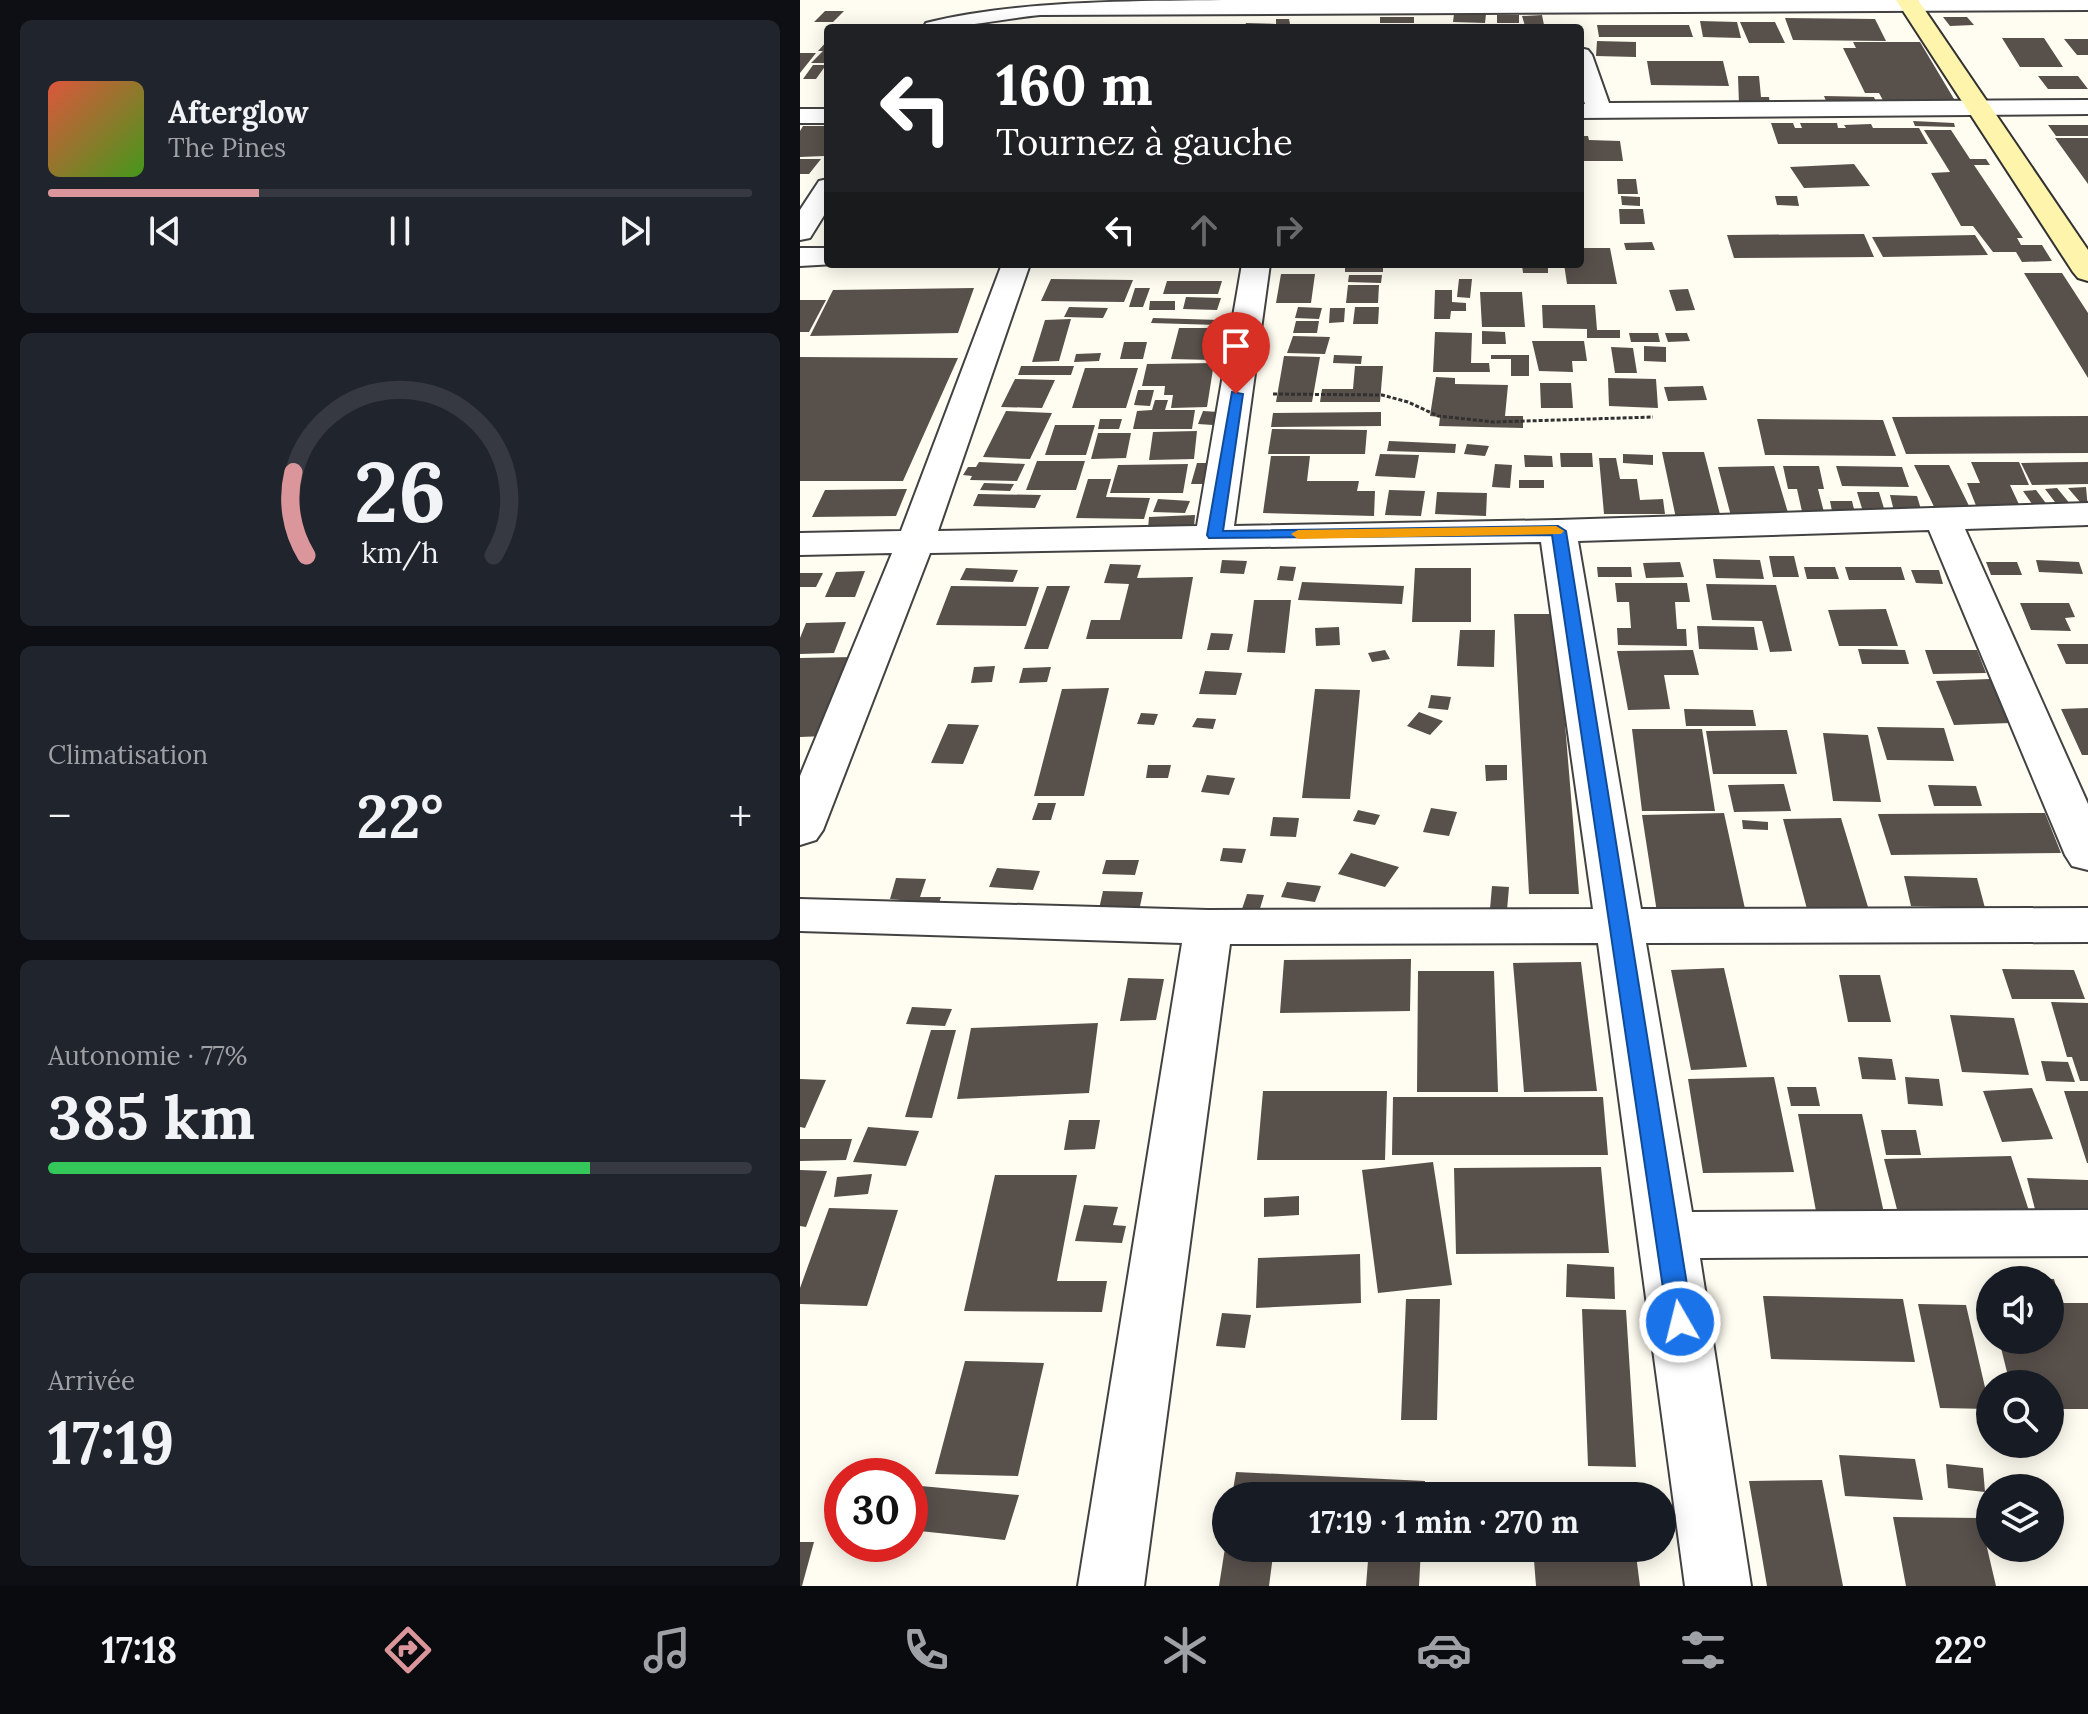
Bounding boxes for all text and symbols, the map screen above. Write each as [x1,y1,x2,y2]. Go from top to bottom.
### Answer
text: 160 m [996,49,1153,120]
icon: left [864,56,968,160]
text: Afterglow [168,93,309,131]
text: Tournez à gauche [996,119,1293,165]
text: The Pines [168,131,286,164]
icon: left [1098,208,1142,252]
icon: ahead [1182,208,1226,252]
icon: right [1266,208,1310,252]
icon: previous [143,209,187,253]
icon: pause [378,209,422,253]
icon: next [613,209,657,253]
pin [1202,312,1270,394]
icon: arrive [1214,324,1258,368]
text: 26 [354,437,446,544]
text: km/h [361,534,439,571]
text: Climatisation [48,738,208,771]
text: 22° [357,778,443,854]
text: − [48,788,71,844]
text: + [729,788,752,844]
text: Autonomie · 77% [48,1039,247,1072]
text: 385 km [48,1079,255,1155]
map controls [1976,1266,2064,1562]
button: sound [1976,1266,2064,1354]
position arrow [1638,1280,1722,1364]
text: Arrivée [48,1364,135,1397]
button: search [1976,1370,2064,1458]
text: 17:19 [48,1404,174,1480]
speed limit sign: 30 [824,1458,928,1562]
button: layers [1976,1474,2064,1562]
text: 17:19 · 1 min · 270 m [1309,1503,1579,1541]
icon: directions [380,1622,436,1678]
icon: music [639,1622,695,1678]
icon: phone [898,1622,954,1678]
icon: climate [1157,1622,1213,1678]
icon: car [1416,1622,1472,1678]
icon: filters [1675,1622,1731,1678]
text: 17:18 [102,1627,177,1673]
text: 22° [1934,1627,1986,1673]

